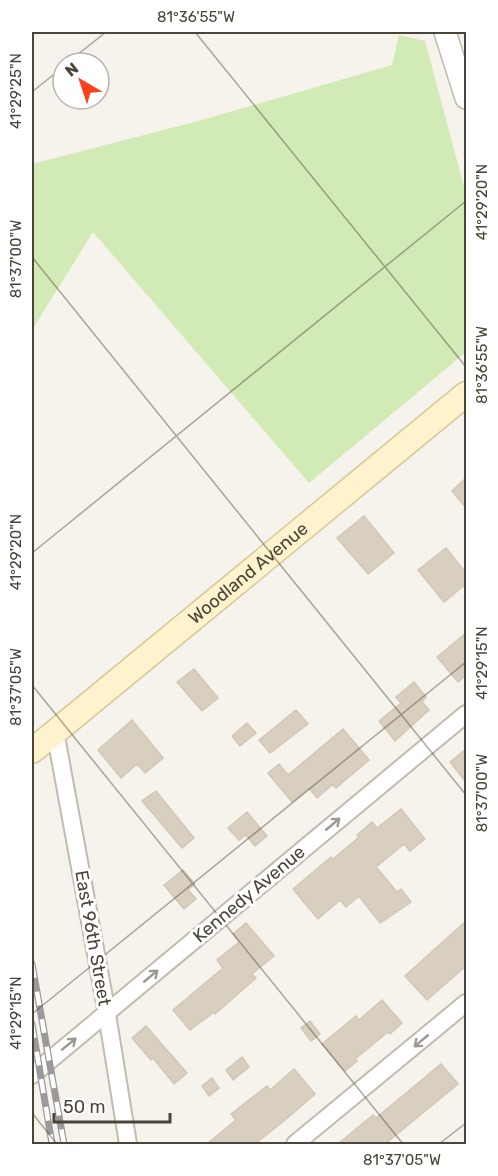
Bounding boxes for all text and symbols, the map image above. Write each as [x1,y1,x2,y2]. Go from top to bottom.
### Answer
text: 81°36'55"W [157,8,235,26]
north arrow [51,51,111,111]
text: 41°29'25"N [7,53,25,129]
text: N [61,59,82,81]
text: 41°29'20"N [473,164,491,240]
text: 81°37'00"W [7,220,25,298]
text: 81°36'55"W [473,326,491,404]
text: 41°29'20"N [7,514,25,590]
street label: Woodland Avenue [184,517,313,629]
text: 41°29'15"N [473,626,491,700]
text: 81°37'05"W [7,648,25,726]
text: 81°37'00"W [473,754,491,832]
one-way arrow [325,817,340,831]
street label: Kennedy Avenue [189,841,309,947]
street label: East 96th Street [70,868,116,1008]
one-way arrow [143,970,159,983]
text: 41°29'15"N [7,976,25,1050]
one-way arrow [413,1034,429,1047]
one-way arrow [61,1038,77,1051]
scale bar [54,1086,170,1124]
text: 50 m [63,1096,106,1118]
text: 81°37'05"W [363,1151,441,1169]

